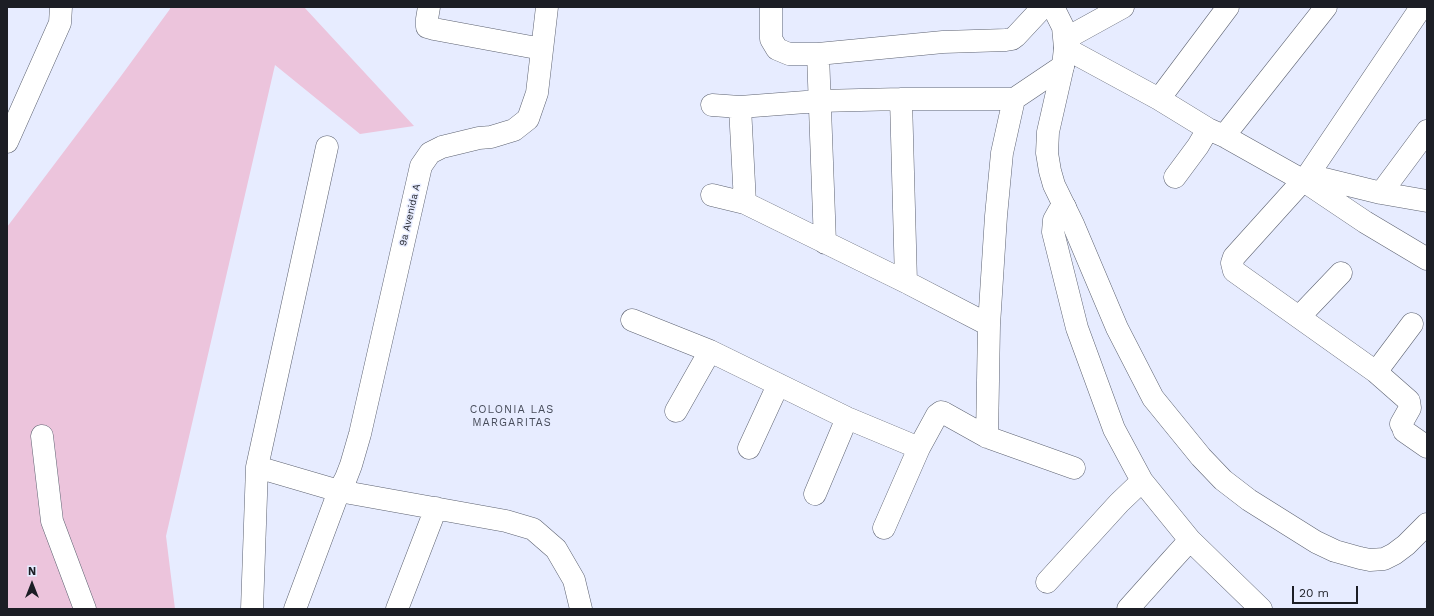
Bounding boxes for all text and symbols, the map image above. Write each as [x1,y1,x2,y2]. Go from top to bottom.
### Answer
street label: 9a Avenida A [397,183,423,247]
district label: COLONIA LAS MARGARITAS [470,403,554,429]
north arrow [12,564,52,604]
text: N [28,565,36,578]
scale bar [1294,578,1360,604]
text: 20 m [1299,586,1329,600]

